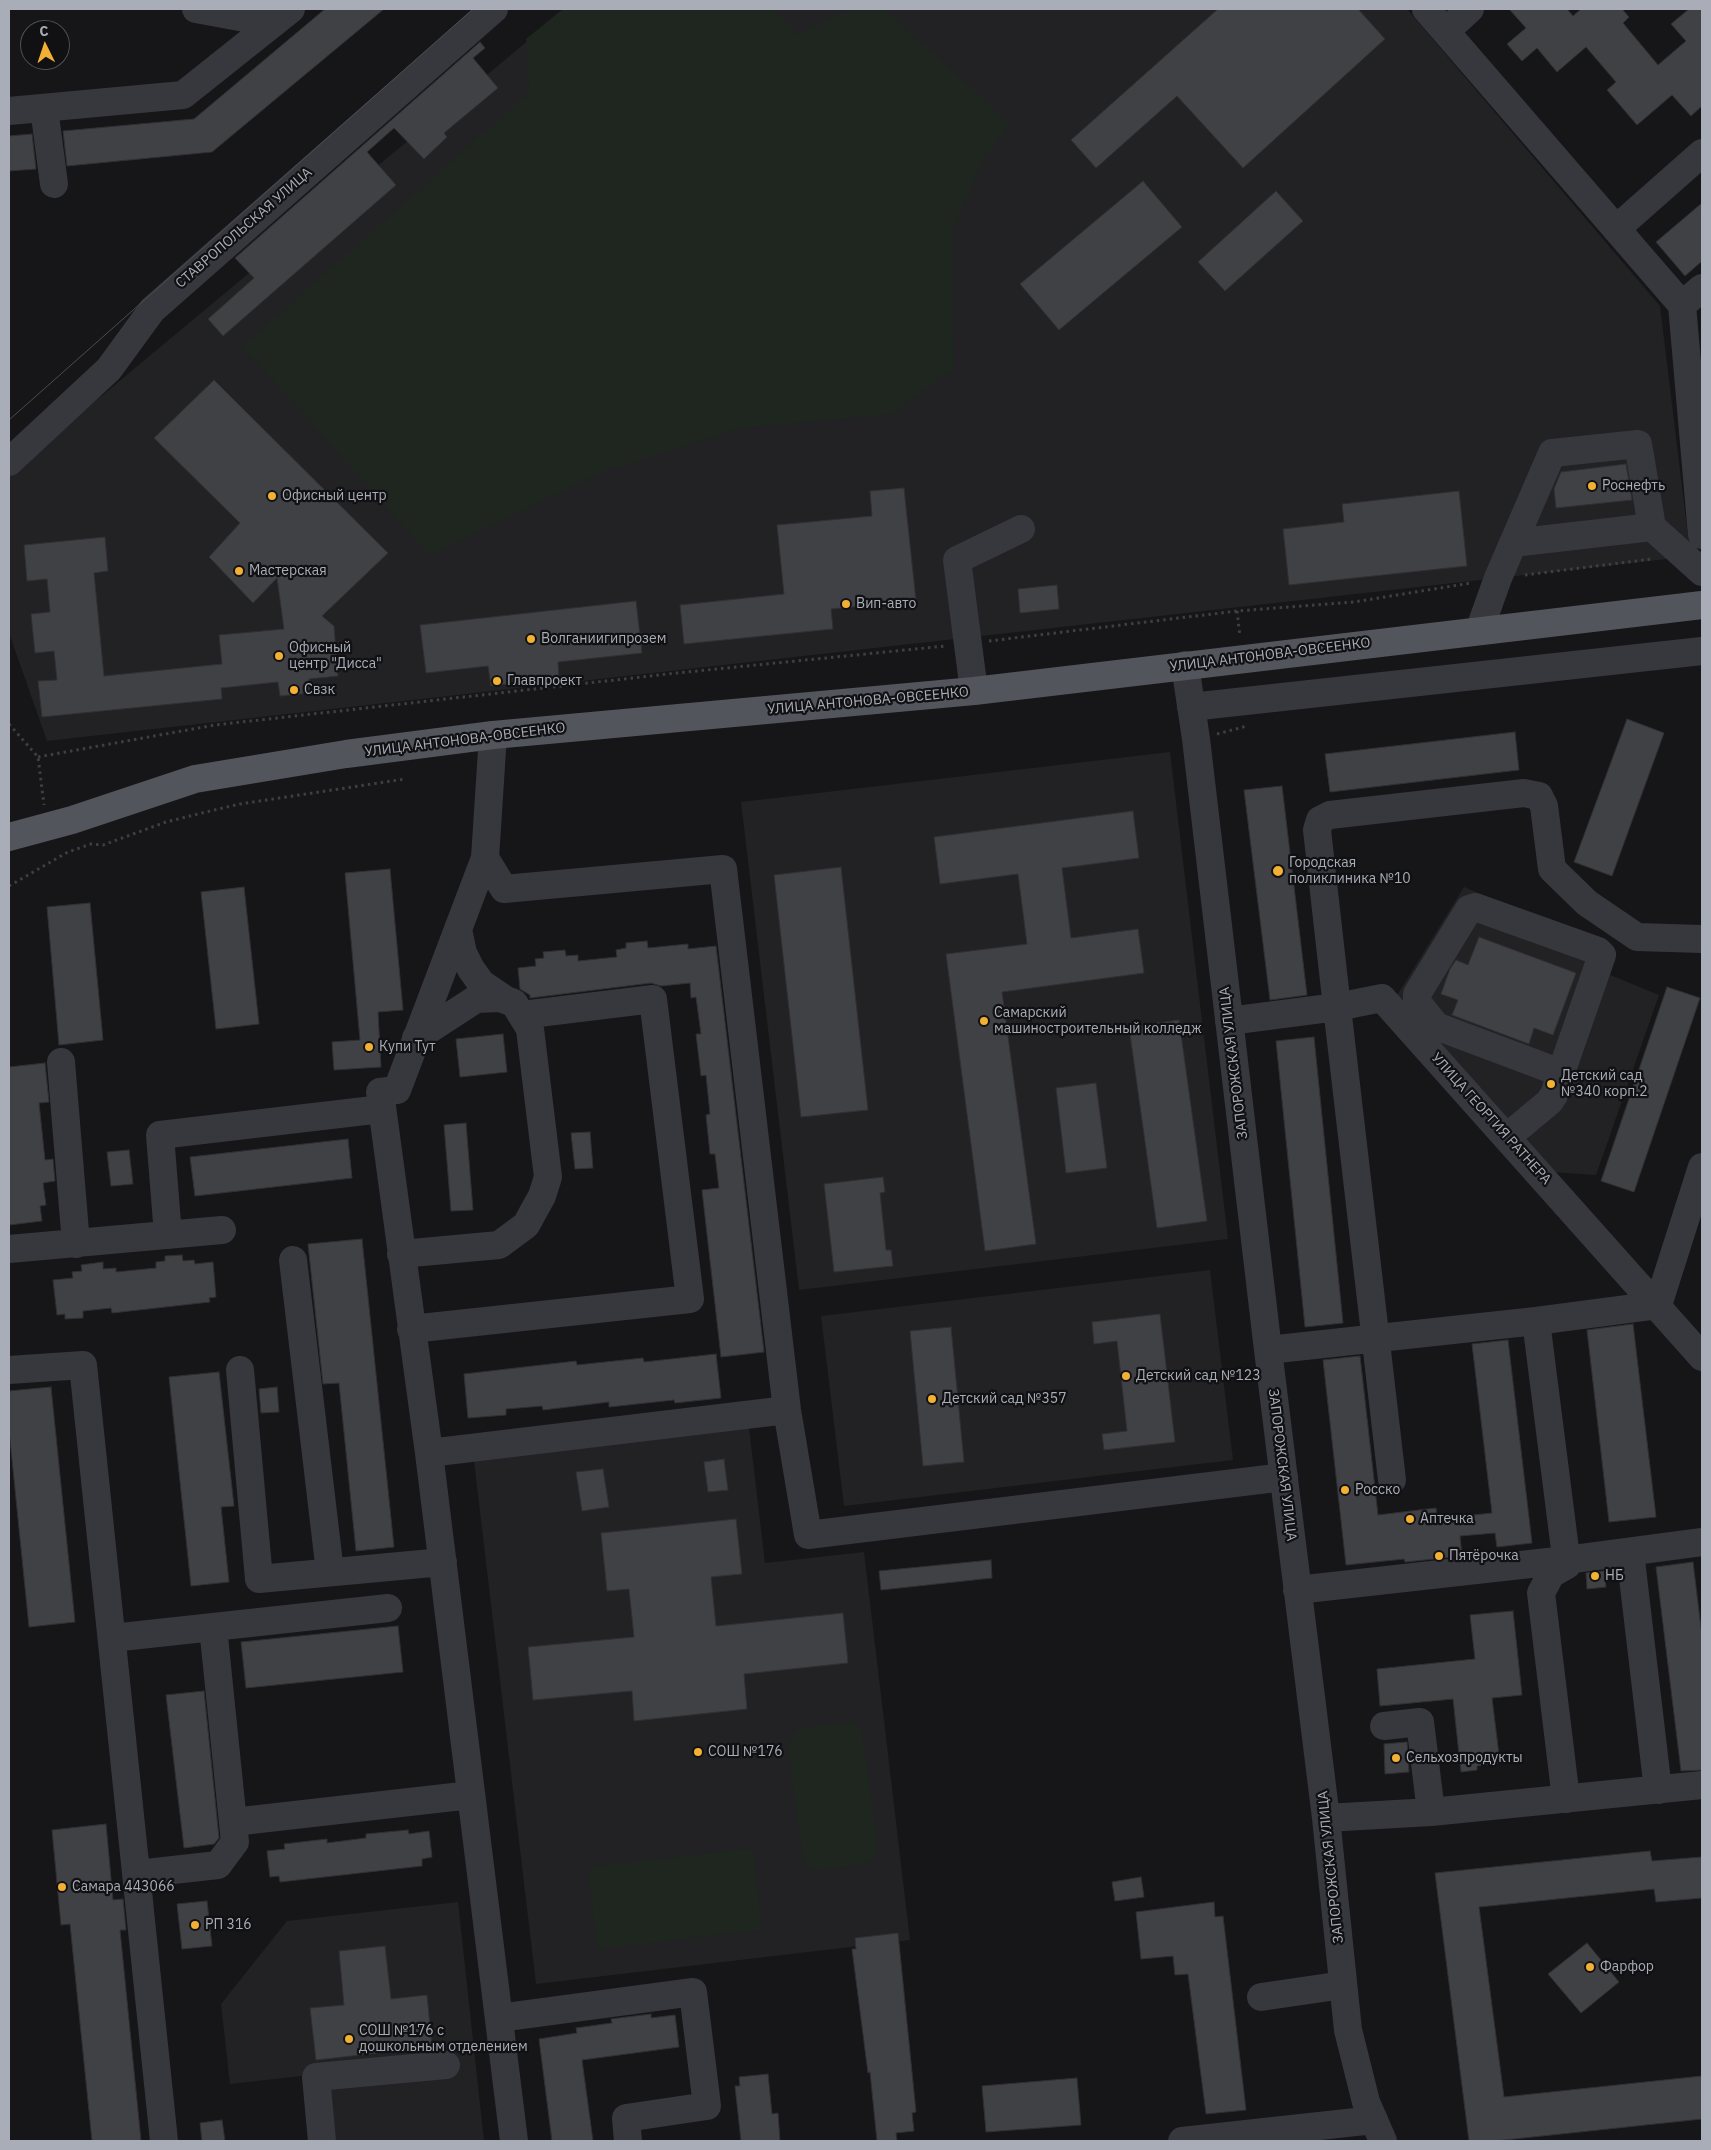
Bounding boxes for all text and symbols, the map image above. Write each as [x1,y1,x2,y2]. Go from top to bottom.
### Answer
north arrow [20,20,70,70]
text: С [39,22,49,40]
street label: СТАВРОПОЛЬСКАЯ УЛИЦА [172,164,316,292]
place label: Роснефть [1602,478,1665,494]
marker: Роснефть [1586,480,1598,492]
place label: Офисный центр [282,488,387,504]
marker: Офисный центр [266,490,278,502]
place label: Мастерская [249,563,327,579]
marker: Мастерская [233,565,245,577]
place label: Вип-авто [856,596,916,612]
marker: Вип-авто [840,598,852,610]
place label: Волганиигипрозем [541,631,667,647]
marker: Волганиигипрозем [525,633,537,645]
street label: УЛИЦА АНТОНОВА-ОВСЕЕНКО [1169,634,1371,676]
place label: Офисный центр "Дисса" [289,640,382,672]
marker: Офисный центр "Дисса" [273,650,285,662]
place label: Главпроект [507,673,582,689]
marker: Главпроект [491,675,503,687]
place label: Свзк [304,682,335,698]
marker: Свзк [288,684,300,696]
street label: УЛИЦА АНТОНОВА-ОВСЕЕНКО [767,684,969,718]
street label: УЛИЦА АНТОНОВА-ОВСЕЕНКО [364,719,566,761]
place label: Городская поликлиника №10 [1289,855,1411,888]
marker: Городская поликлиника №10 [1271,864,1285,878]
street label: ЗАПОРОЖСКАЯ УЛИЦА [1216,986,1252,1140]
place label: Самарский машиностроительный колледж [994,1005,1202,1038]
marker: Самарский машиностроительный колледж [978,1015,990,1027]
place label: Купи Тут [379,1039,436,1055]
marker: Купи Тут [363,1041,375,1053]
street label: УЛИЦА ГЕОРГИЯ РАТНЕРА [1428,1050,1554,1188]
place label: Детский сад №340 корп.2 [1561,1068,1648,1100]
marker: Детский сад №340 корп.2 [1545,1078,1557,1090]
place label: Детский сад №123 [1136,1368,1261,1384]
marker: Детский сад №123 [1120,1370,1132,1382]
street label: ЗАПОРОЖСКАЯ УЛИЦА [1264,1388,1300,1542]
place label: Детский сад №357 [942,1391,1067,1407]
marker: Детский сад №357 [926,1393,938,1405]
place label: Росско [1355,1482,1400,1498]
marker: Росско [1339,1484,1351,1496]
place label: Аптечка [1420,1511,1474,1527]
marker: Аптечка [1404,1513,1416,1525]
place label: Пятёрочка [1449,1548,1519,1564]
marker: Пятёрочка [1433,1550,1445,1562]
place label: НБ [1605,1568,1624,1584]
marker: НБ [1589,1570,1601,1582]
place label: СОШ №176 [708,1744,783,1760]
marker: СОШ №176 [692,1746,704,1758]
place label: Сельхозпродукты [1406,1750,1523,1766]
marker: Сельхозпродукты [1390,1752,1402,1764]
street label: ЗАПОРОЖСКАЯ УЛИЦА [1315,1790,1347,1944]
place label: Самара 443066 [72,1879,175,1895]
marker: Самара 443066 [56,1881,68,1893]
place label: РП 316 [205,1917,252,1933]
marker: РП 316 [189,1919,201,1931]
place label: Фарфор [1600,1959,1654,1975]
marker: Фарфор [1584,1961,1596,1973]
place label: СОШ №176 с дошкольным отделением [359,2023,528,2056]
marker: СОШ №176 с дошкольным отделением [343,2033,355,2045]

